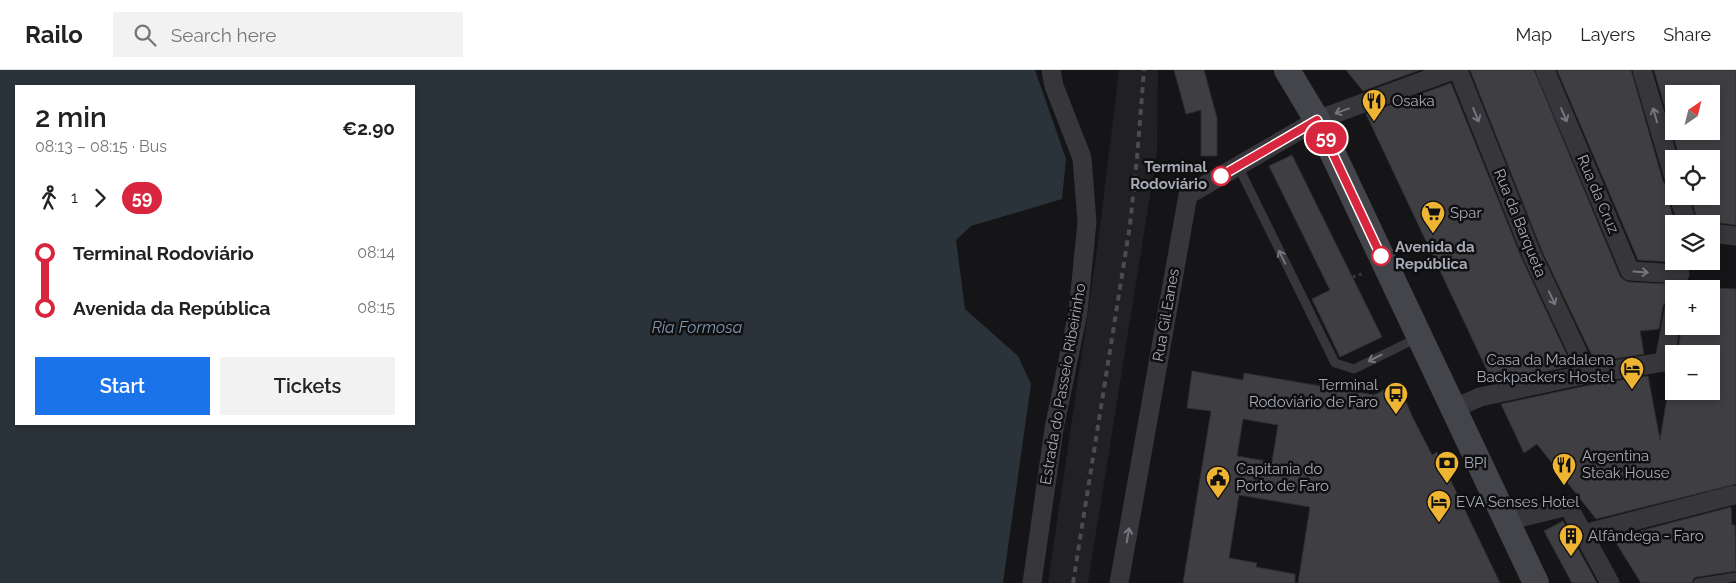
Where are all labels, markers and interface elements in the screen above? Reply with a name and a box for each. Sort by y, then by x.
search box [113,12,463,57]
text: Railo [25,20,83,49]
icon: search [131,21,159,49]
text: Search here [171,24,276,46]
text: Map [1516,24,1552,45]
text: Layers [1580,24,1635,45]
text: Share [1663,24,1711,45]
north arrow [1665,85,1720,140]
map controls [1665,85,1720,400]
restaurant icon: Osaka [1361,88,1387,122]
place label: Osaka [1392,92,1435,110]
text: 2 min [35,101,107,134]
one-way arrow [1334,107,1350,116]
one-way arrow [1472,107,1481,122]
one-way arrow [1560,107,1570,122]
one-way arrow [1650,107,1659,123]
text: €2.90 [342,117,395,139]
line badge: 59 [1304,122,1348,154]
text: 59 [1316,127,1336,148]
text: 08:13 – 08:15 · Bus [35,137,167,156]
button: locate [1665,150,1720,205]
street label: Rua da Cruz [1573,152,1623,236]
place label: Terminal Rodoviário [1130,158,1207,193]
marker: Terminal Rodoviário [1211,166,1231,186]
street label: Rua da Barqueta [1490,166,1550,280]
icon: walk [35,184,63,212]
icon: forward [86,184,114,212]
text: 59 [132,187,152,208]
text: 1 [71,188,78,207]
supermarket icon: Spar [1420,200,1446,234]
place label: Spar [1450,204,1483,222]
button: layers [1665,215,1720,270]
place label: Avenida da República [1395,238,1475,273]
text: Terminal Rodoviário [73,242,254,264]
text: 08:14 [357,243,395,262]
marker: Avenida da República [1371,246,1391,266]
one-way arrow [1277,250,1286,265]
street label: Rua Gil Eanes [1149,267,1183,363]
one-way arrow [1632,267,1648,276]
button: + [1665,280,1720,335]
street label: Estrada do Passeio Ribeirinho [1036,282,1090,486]
one-way arrow [1547,290,1557,305]
text: Avenida da República [73,297,270,319]
text: 08:15 [357,298,395,317]
water label: Ria Formosa [652,318,743,337]
button: − [1665,345,1720,400]
place label: Casa da Madalena Backpackers Hostel [1476,351,1615,386]
one-way arrow [1368,353,1383,363]
hotel icon: Casa da Madalena Backpackers Hostel [1619,356,1645,390]
button: Start [35,357,210,415]
button: Tickets [220,357,395,415]
place label: Terminal Rodoviário de Faro [1249,376,1379,411]
bus stop icon: Terminal Rodoviário de Faro [1383,381,1409,415]
place label: Argentina Steak House [1582,447,1670,482]
bank icon: BPI [1434,450,1460,484]
restaurant icon: Argentina Steak House [1551,452,1577,486]
place label: BPI [1464,454,1487,472]
place label: Capitania do Porto de Faro [1236,460,1329,495]
public building icon: Capitania do Porto de Faro [1205,465,1231,499]
hotel icon: EVA Senses Hotel [1426,489,1452,523]
place label: EVA Senses Hotel [1456,493,1580,511]
building icon: Alfândega - Faro [1558,523,1584,557]
one-way arrow [1123,527,1133,543]
place label: Alfândega - Faro [1588,527,1704,545]

